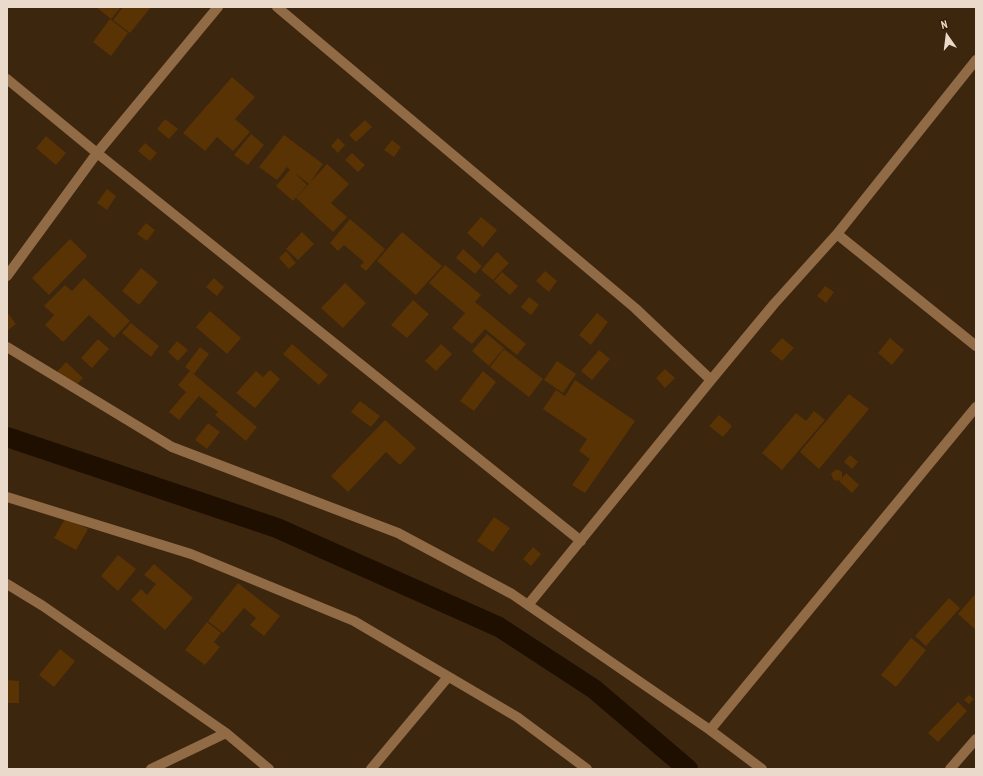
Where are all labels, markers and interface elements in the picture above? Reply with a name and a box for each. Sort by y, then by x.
north arrow [927,16,967,56]
text: N [940,17,949,32]

